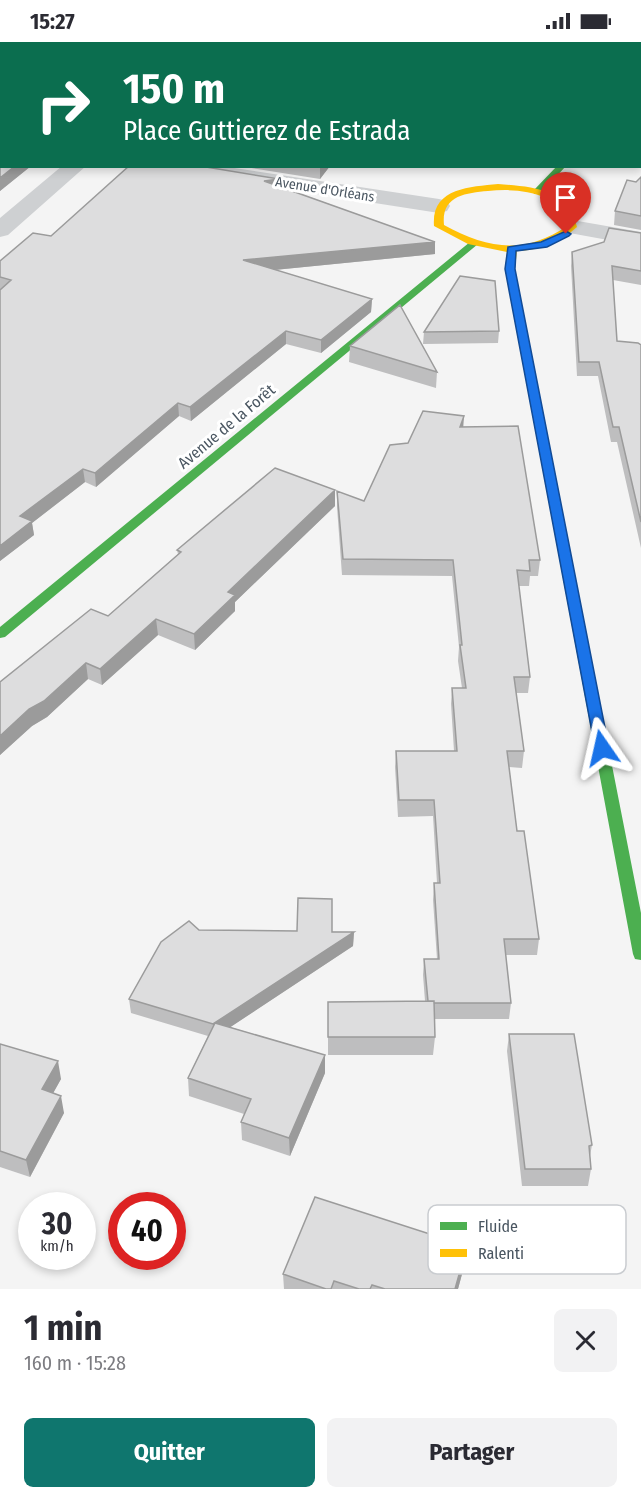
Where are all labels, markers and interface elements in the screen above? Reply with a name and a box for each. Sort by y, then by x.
text: 15:27 [30,8,75,35]
text: 150 m [123,64,225,114]
icon: right [24,66,102,144]
text: Place Guttierez de Estrada [123,115,411,147]
pin [540,172,591,234]
street label: Avenue d'Orléans [274,173,376,206]
icon: arrive [549,181,582,214]
street label: Avenue de la Forêt [174,380,279,473]
position arrow [570,716,634,780]
speed limit sign: 40 [108,1192,186,1270]
legend [428,1205,626,1274]
text: 30 [42,1206,72,1242]
text: Fluide [478,1217,518,1236]
text: km/h [40,1237,74,1255]
text: Ralenti [478,1244,524,1263]
text: 1 min [24,1306,102,1350]
button: close [554,1309,617,1372]
text: 160 m · 15:28 [24,1351,126,1375]
button: Quitter [24,1418,315,1487]
button: Partager [327,1418,617,1487]

